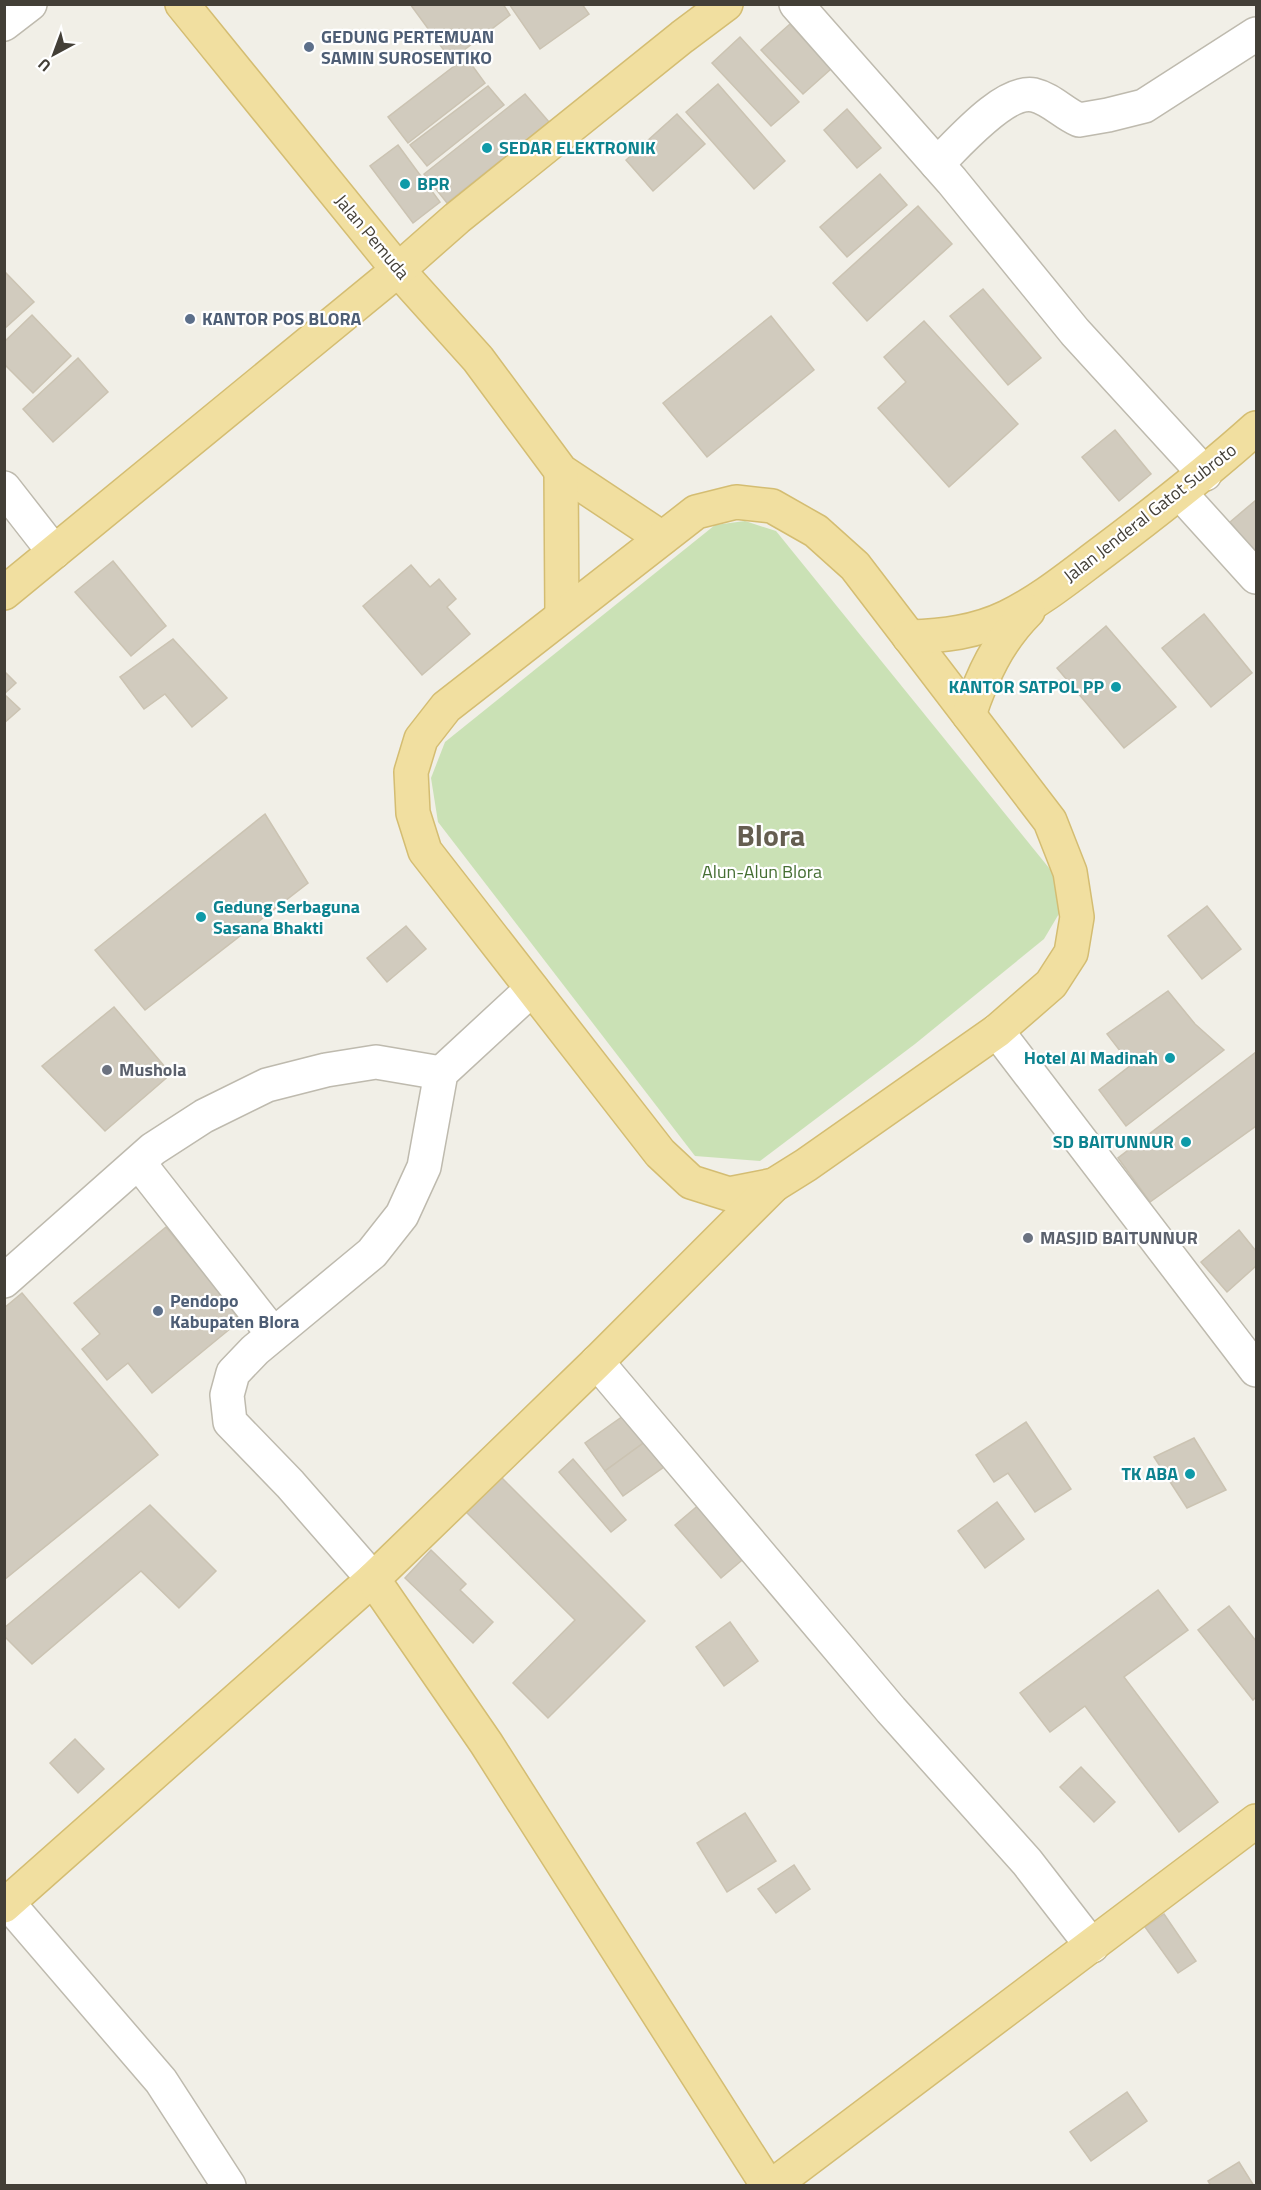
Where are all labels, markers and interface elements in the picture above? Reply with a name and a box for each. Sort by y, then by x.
place label: GEDUNG PERTEMUAN SAMIN SUROSENTIKO [321,23,494,71]
north arrow [24,24,84,84]
marker: GEDUNG PERTEMUAN SAMIN SUROSENTIKO [302,40,316,54]
text: U [32,53,56,78]
place label: SEDAR ELEKTRONIK [499,134,656,161]
marker: SEDAR ELEKTRONIK [480,141,494,155]
place label: BPR [417,170,450,197]
marker: BPR [398,177,412,191]
street label: Jalan Pemuda [329,188,416,285]
place label: KANTOR POS BLORA [202,305,361,332]
marker: KANTOR POS BLORA [183,312,197,326]
street label: Jalan Jenderal Gatot Subroto [1057,436,1242,589]
place label: KANTOR SATPOL PP [949,673,1104,700]
marker: KANTOR SATPOL PP [1109,680,1123,694]
district label: Blora [737,812,805,858]
park label: Alun-Alun Blora [702,858,822,885]
place label: Gedung Serbaguna Sasana Bhakti [213,893,360,941]
marker: Gedung Serbaguna Sasana Bhakti [194,910,208,924]
place label: Hotel Al Madinah [1024,1044,1158,1071]
marker: Hotel Al Madinah [1163,1051,1177,1065]
place label: Mushola [119,1056,186,1083]
marker: Mushola [100,1063,114,1077]
place label: SD BAITUNNUR [1053,1128,1174,1155]
marker: SD BAITUNNUR [1179,1135,1193,1149]
place label: MASJID BAITUNNUR [1040,1224,1198,1251]
marker: MASJID BAITUNNUR [1021,1231,1035,1245]
place label: Pendopo Kabupaten Blora [170,1287,299,1335]
marker: Pendopo Kabupaten Blora [151,1304,165,1318]
place label: TK ABA [1121,1460,1178,1487]
marker: TK ABA [1183,1467,1197,1481]

